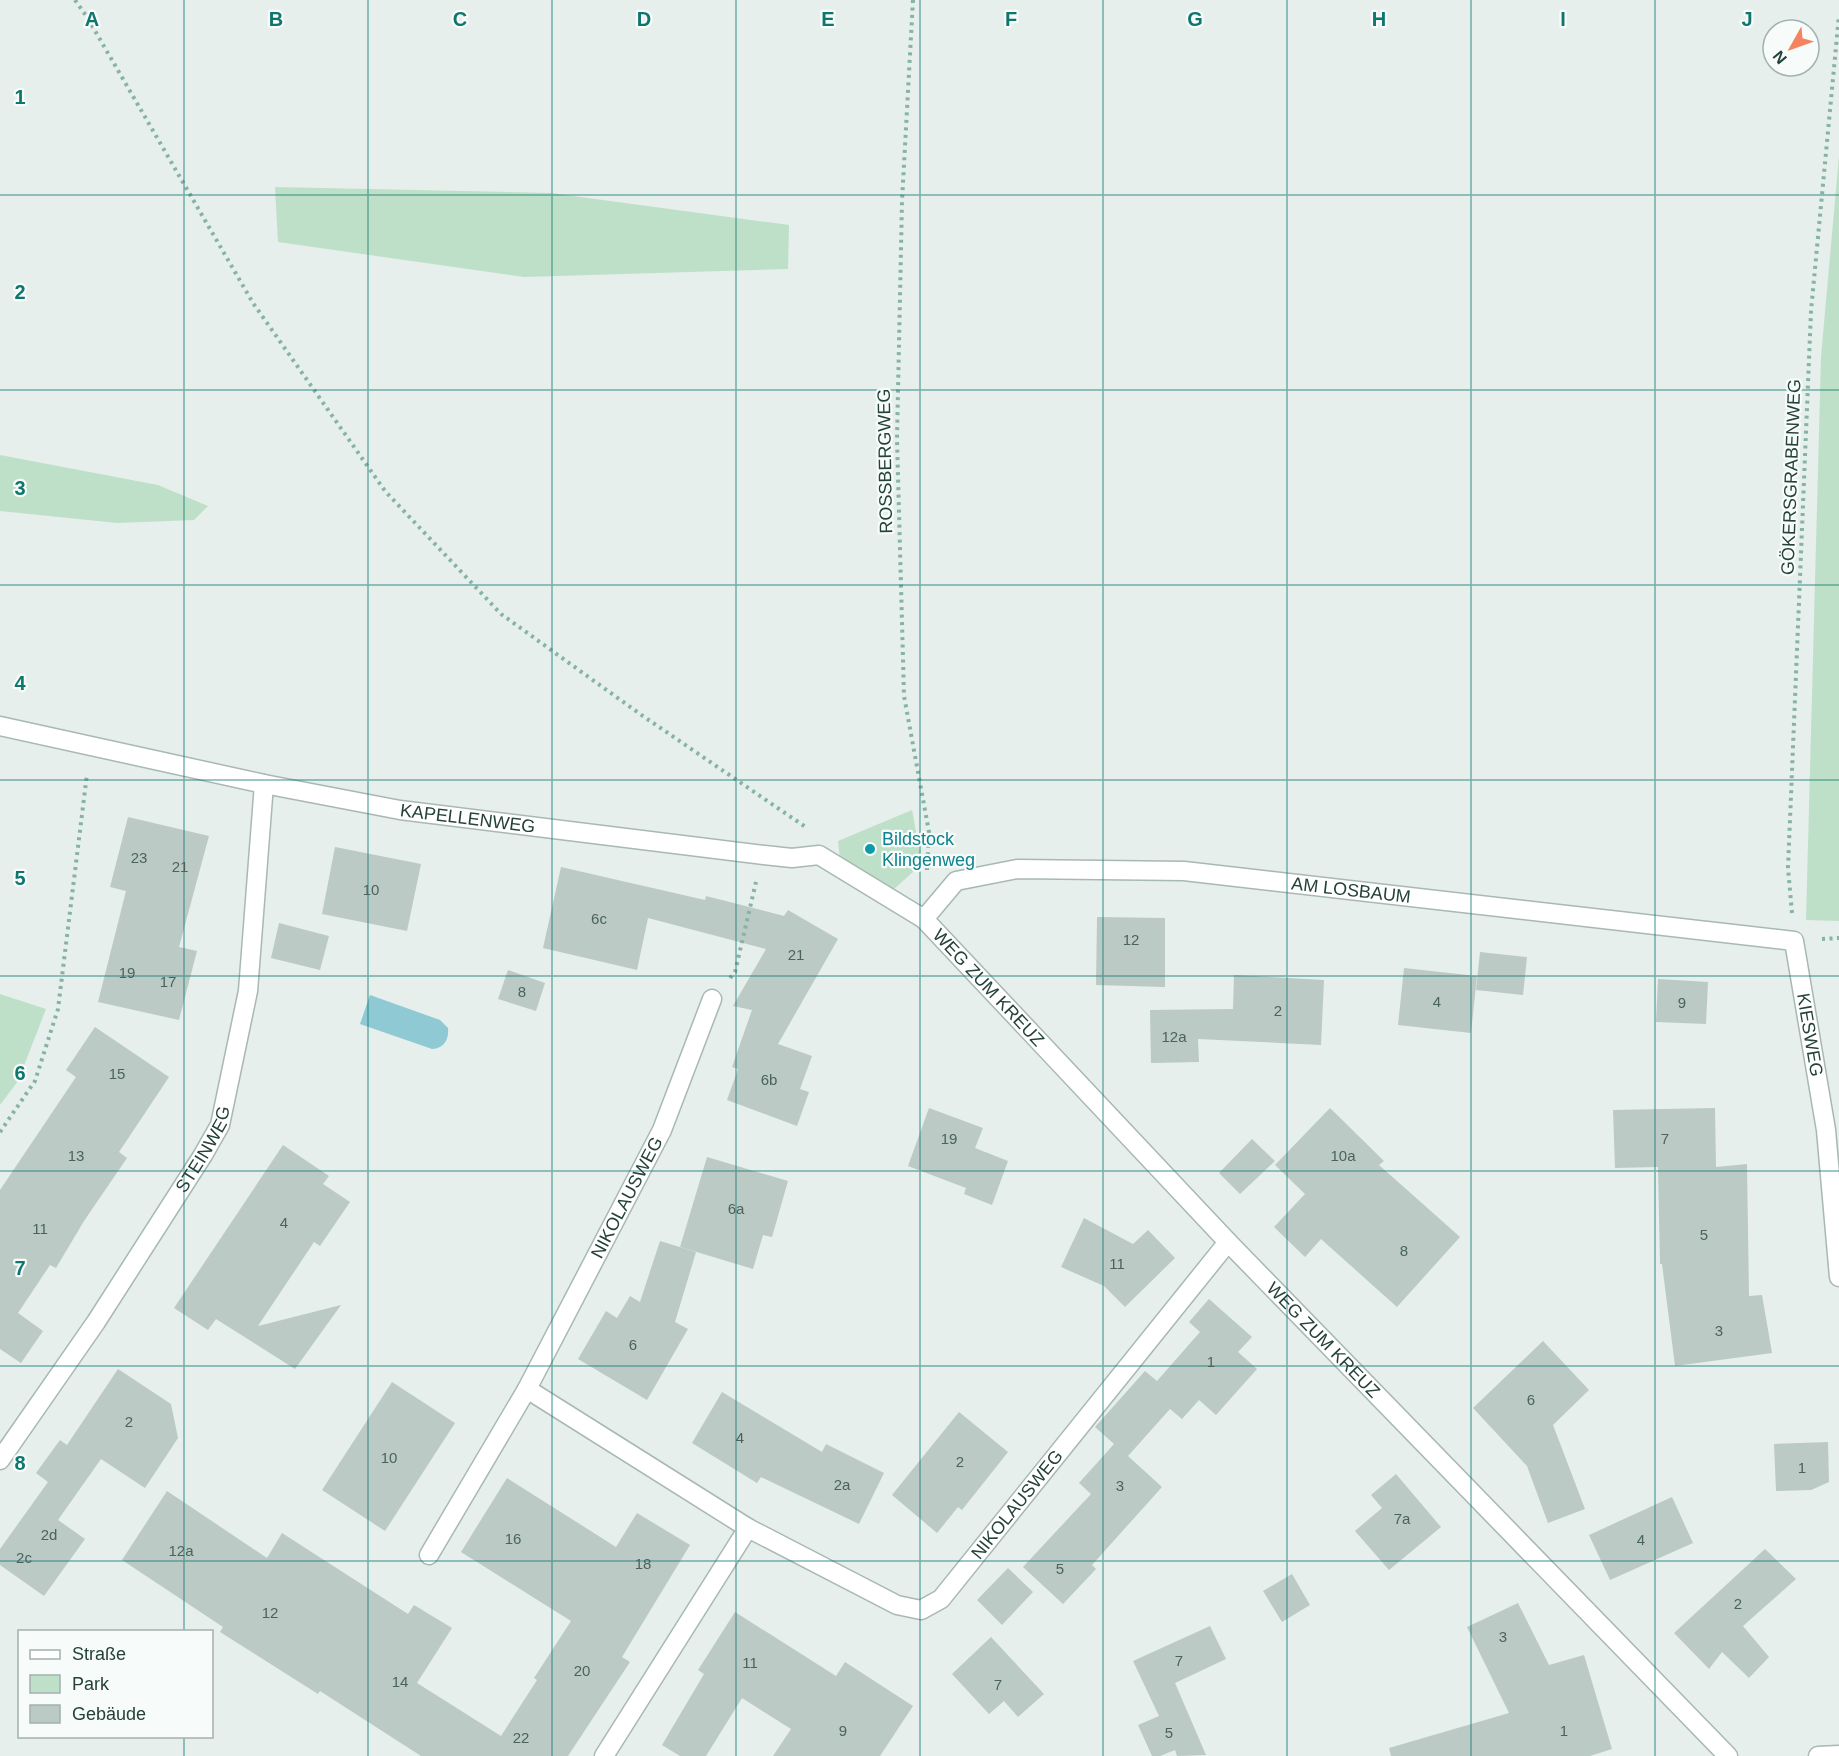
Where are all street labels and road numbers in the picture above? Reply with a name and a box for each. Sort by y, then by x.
street label: GÖKERSGRABENWEG [1778,379,1804,575]
street label: ROSSBERGWEG [874,388,896,534]
street label: KAPELLENWEG [399,800,537,837]
street label: AM LOSBAUM [1290,873,1412,907]
street label: WEG ZUM KREUZ [929,925,1048,1050]
street label: KIESWEG [1793,992,1827,1078]
street label: STEINWEG [172,1104,234,1196]
street label: NIKOLAUSWEG [587,1133,667,1262]
street label: WEG ZUM KREUZ [1263,1278,1384,1402]
street label: NIKOLAUSWEG [967,1446,1067,1563]

